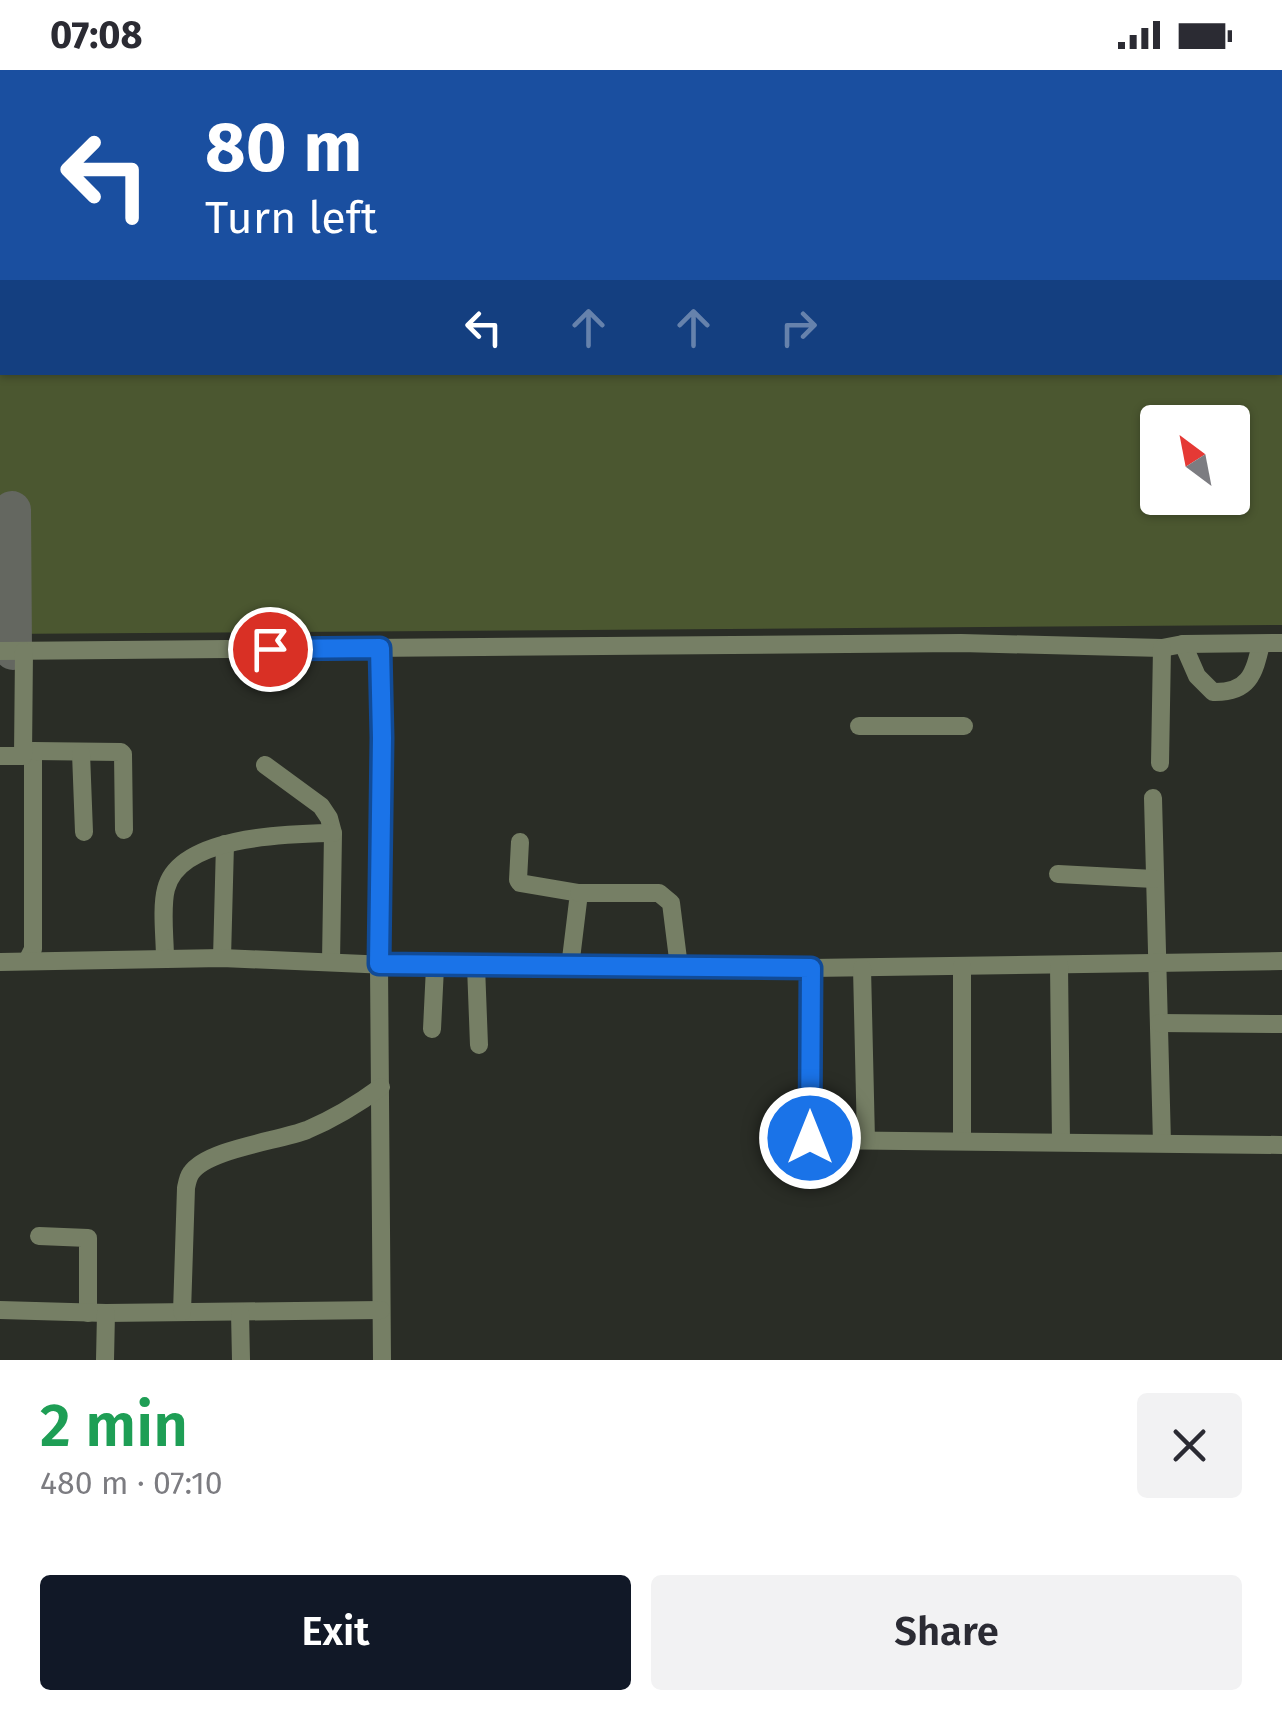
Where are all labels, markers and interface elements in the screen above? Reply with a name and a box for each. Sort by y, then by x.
text: 07:08 [50,12,143,58]
text: 80 m [205,106,362,190]
icon: left [40,110,170,240]
text: Turn left [205,191,377,245]
icon: left [456,300,511,355]
icon: ahead [561,300,616,355]
icon: ahead [666,300,721,355]
icon: right [771,300,826,355]
north arrow [1140,405,1250,515]
map controls [1140,405,1250,515]
pin [228,607,313,692]
icon: arrive [243,622,298,677]
position arrow [758,1086,862,1190]
text: 2 min [40,1390,188,1462]
button: close [1137,1393,1242,1498]
text: 480 m · 07:10 [40,1464,223,1502]
button: Exit [40,1575,631,1690]
button: Share [651,1575,1242,1690]

